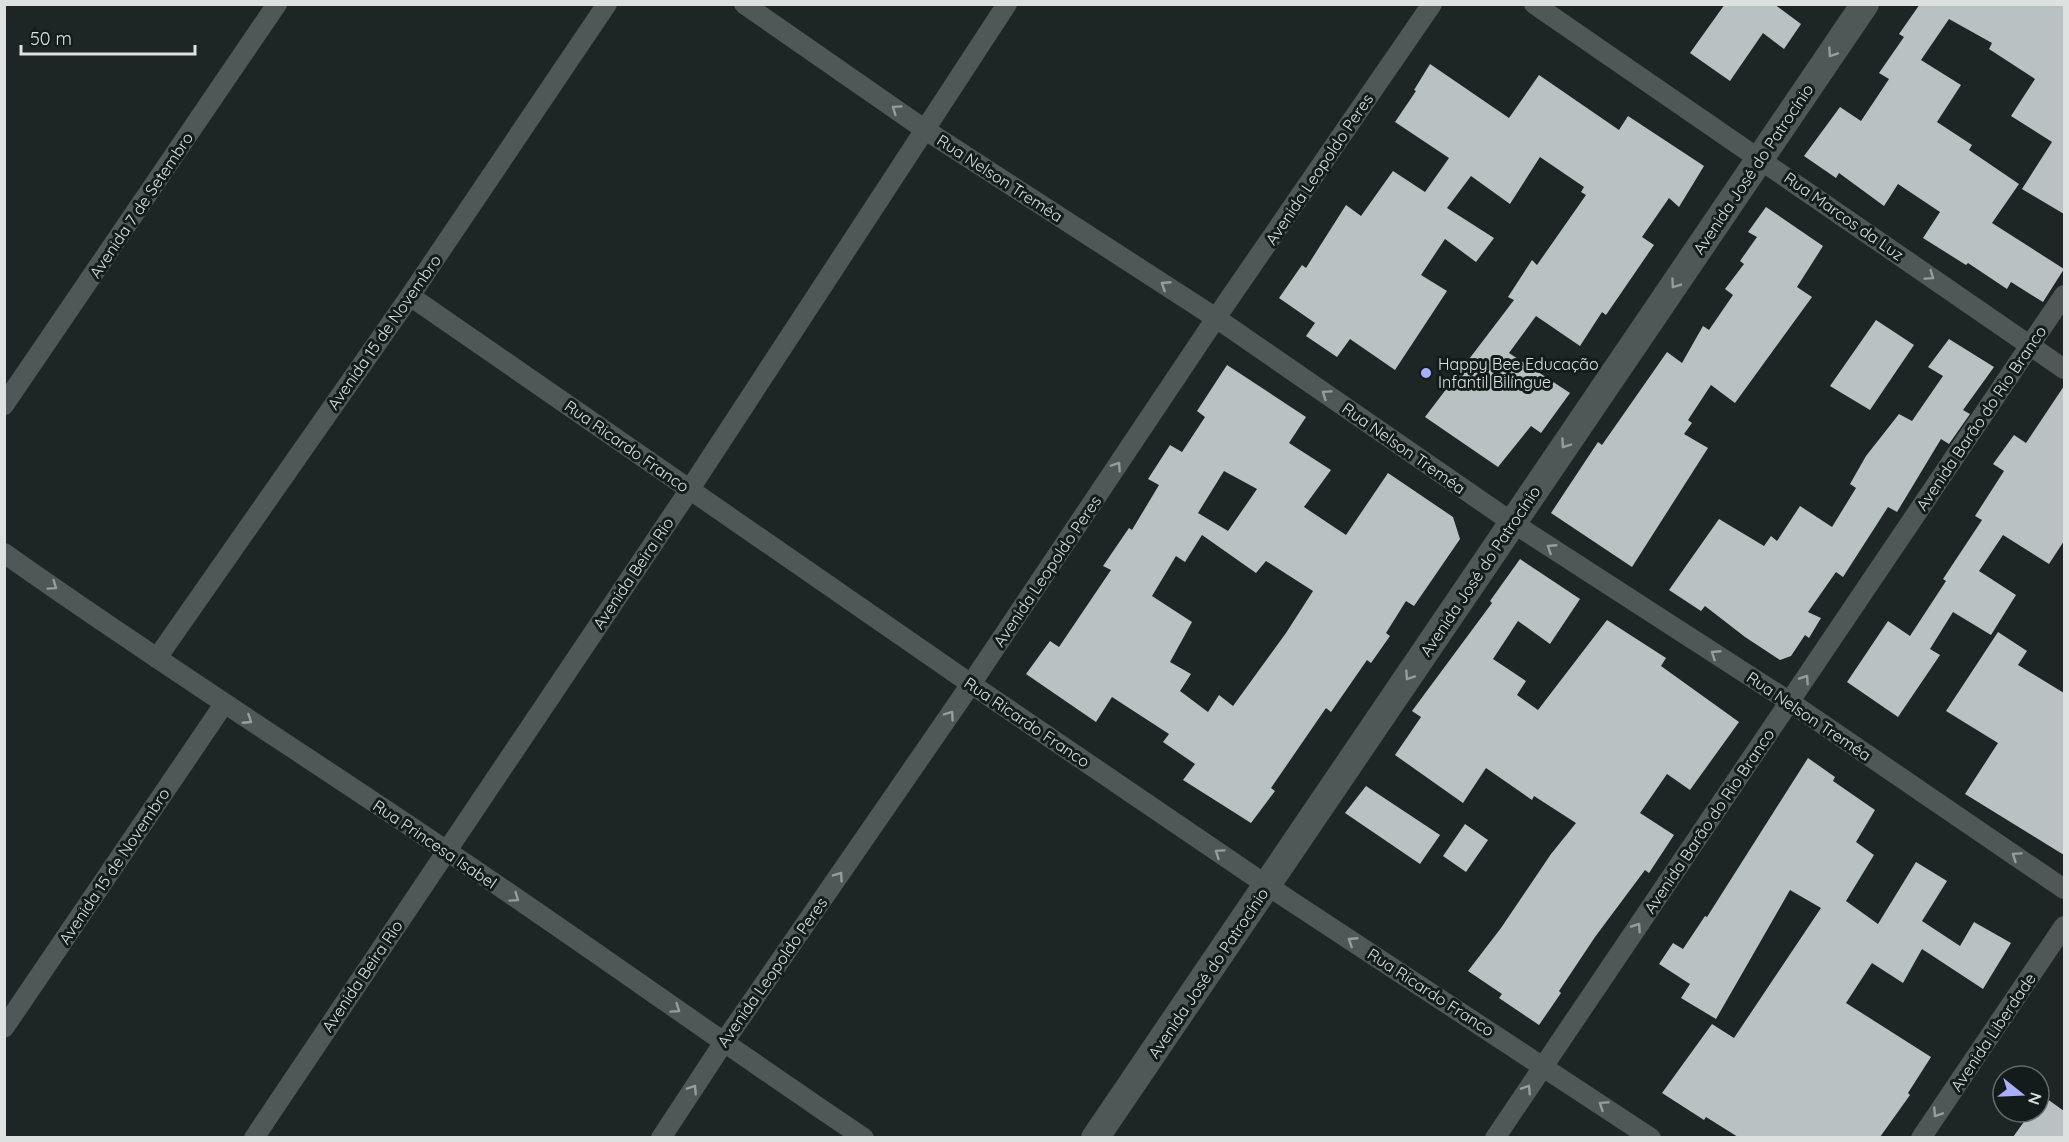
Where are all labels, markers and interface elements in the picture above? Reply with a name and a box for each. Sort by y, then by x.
scale bar [21,18,195,56]
text: 50 m [30,27,72,50]
one-way arrow [1828,46,1839,57]
street label: Avenida José do Patrocínio [1688,80,1818,258]
street label: Avenida Leopoldo Peres [1261,89,1377,249]
one-way arrow [892,105,903,116]
street label: Avenida 7 de Setembro [85,128,197,282]
street label: Rua Nelson Treméa [933,130,1067,226]
street label: Rua Marcos da Luz [1780,167,1908,265]
street label: Avenida 15 de Novembro [323,251,445,413]
one-way arrow [1924,269,1935,280]
one-way arrow [1671,277,1682,288]
one-way arrow [1161,280,1171,292]
street label: Avenida Barão do Rio Branco [1912,322,2050,514]
place label: Happy Bee Educação Infantil Bilíngue [1438,354,1599,392]
marker: Happy Bee Educação Infantil Bilíngue [1419,366,1433,380]
one-way arrow [1322,390,1333,401]
street label: Rua Ricardo Franco [561,396,693,496]
street label: Rua Nelson Treméa [1339,398,1469,498]
one-way arrow [1561,438,1572,449]
one-way arrow [1110,462,1121,473]
street label: Avenida José do Patrocínio [1415,482,1545,660]
street label: Avenida Leopoldo Peres [989,491,1105,651]
street label: Avenida Beira Rio [588,513,678,633]
one-way arrow [1547,544,1558,555]
one-way arrow [46,579,57,590]
one-way arrow [1711,650,1722,661]
street label: Rua Nelson Treméa [1743,667,1875,765]
one-way arrow [1405,669,1416,680]
street label: Rua Ricardo Franco [960,673,1094,771]
one-way arrow [1798,675,1810,685]
one-way arrow [943,711,954,722]
one-way arrow [241,713,252,724]
street label: Avenida Barão do Rio Branco [1640,725,1778,917]
street label: Avenida 15 de Novembro [54,784,174,948]
street label: Rua Princesa Isabel [369,795,501,893]
one-way arrow [1215,849,1226,860]
one-way arrow [2012,852,2023,863]
one-way arrow [832,871,843,882]
street label: Avenida José do Patrocínio [1143,884,1273,1062]
one-way arrow [509,891,520,902]
street label: Avenida Leopoldo Peres [713,893,831,1051]
street label: Avenida Beira Rio [317,916,407,1036]
one-way arrow [1629,923,1641,933]
one-way arrow [1348,936,1358,948]
street label: Rua Ricardo Franco [1364,944,1498,1040]
street label: Avenida Liberdade [1946,969,2040,1095]
one-way arrow [669,1002,680,1013]
north arrow [1991,1064,2051,1124]
one-way arrow [686,1084,697,1095]
one-way arrow [1520,1084,1531,1095]
text: N [2024,1090,2047,1107]
one-way arrow [1599,1101,1610,1112]
one-way arrow [1934,1107,1945,1118]

